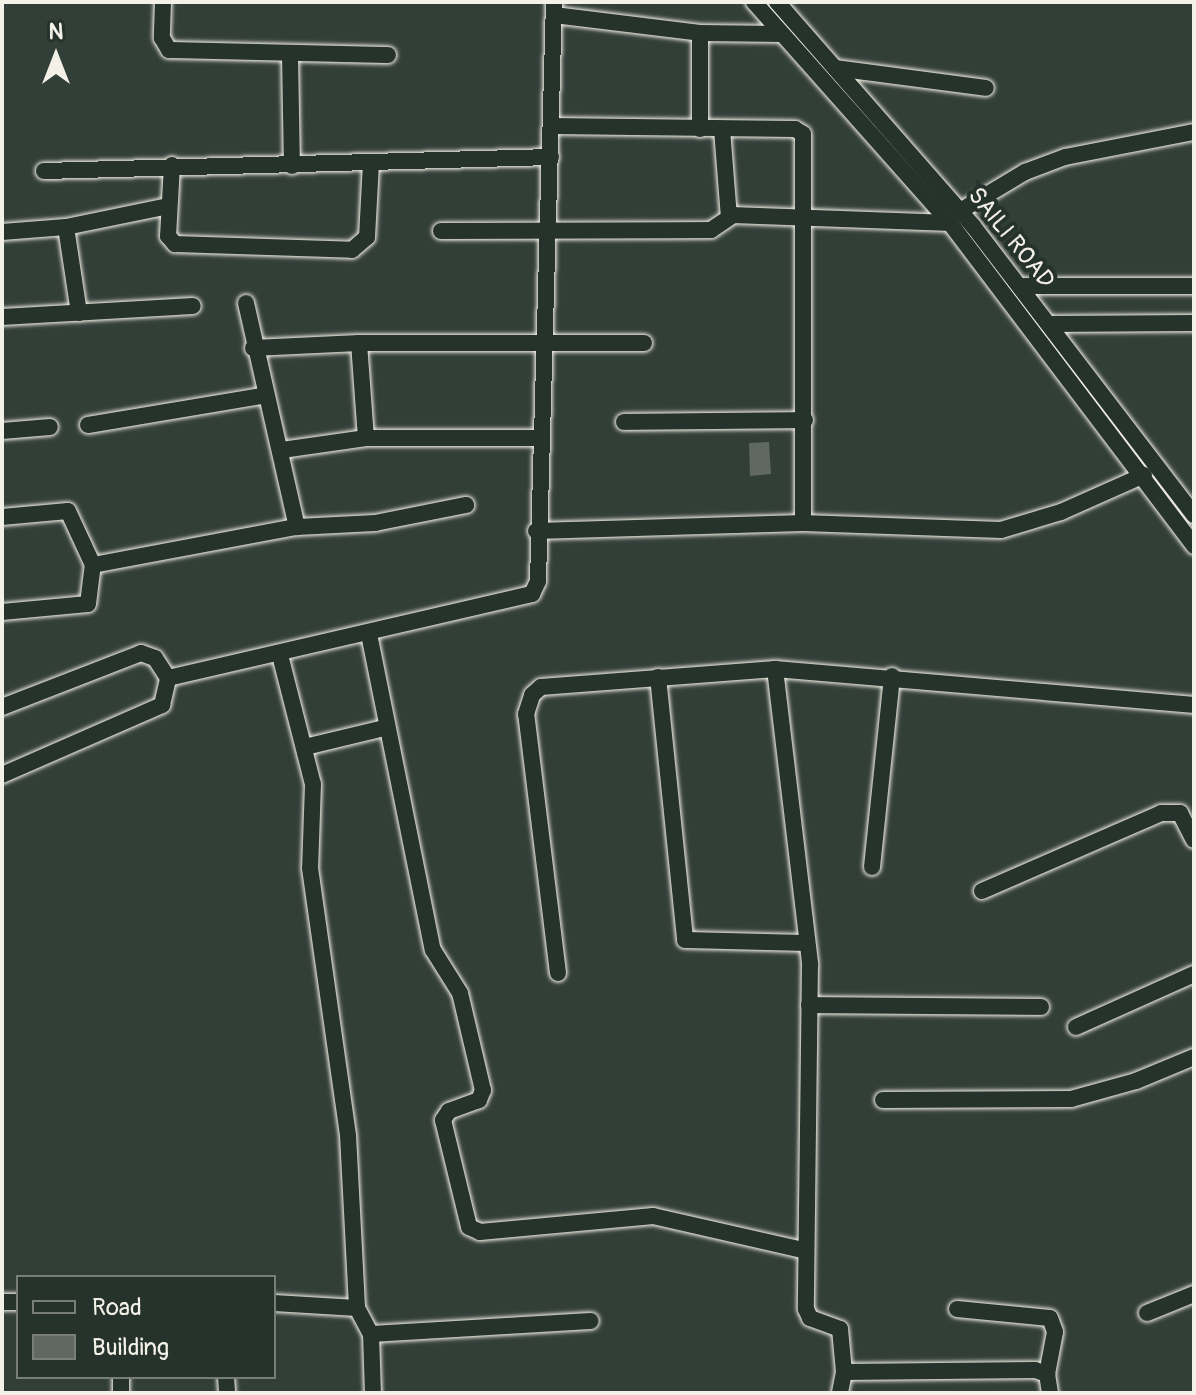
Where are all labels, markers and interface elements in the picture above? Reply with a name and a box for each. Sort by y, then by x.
north arrow [16,16,96,96]
text: N [49,18,63,46]
street label: SAILI ROAD [962,182,1060,294]
legend [16,1275,276,1379]
text: Road [92,1293,142,1322]
text: Building [92,1333,169,1362]

